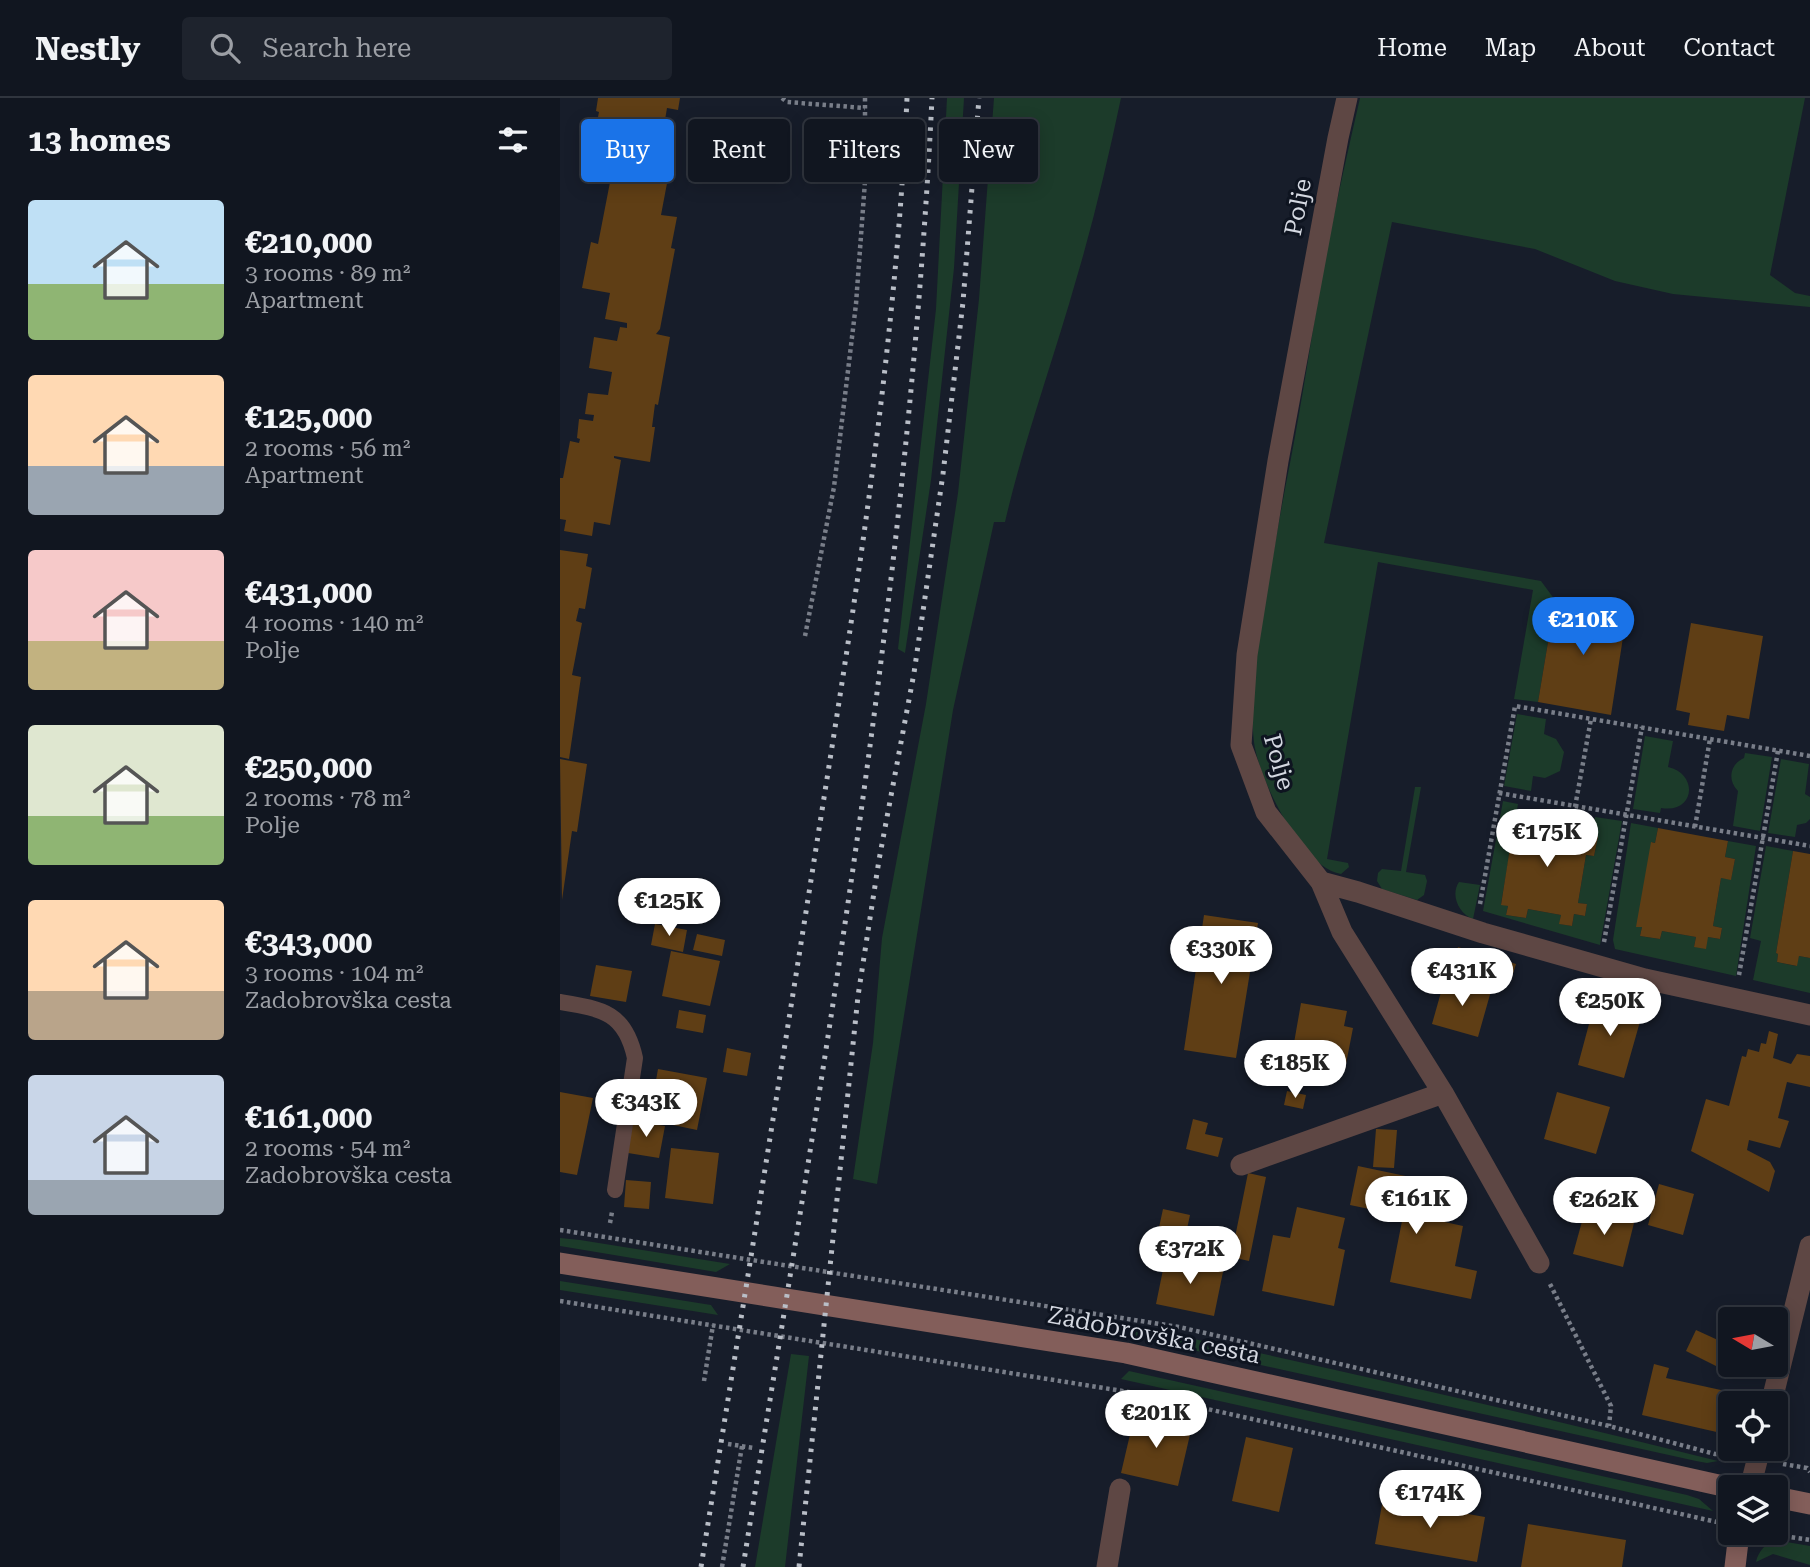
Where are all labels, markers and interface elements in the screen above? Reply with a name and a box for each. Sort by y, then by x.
search box [182,17,672,80]
text: Nestly [35,29,140,68]
icon: search [206,29,244,67]
text: Search here [262,33,411,63]
text: Home [1377,34,1447,62]
text: Map [1485,34,1536,62]
text: About [1574,34,1645,62]
text: Contact [1683,34,1775,62]
chip: Buy [581,119,674,182]
chip: Rent [688,119,790,182]
chip: Filters [804,119,925,182]
chip: New [939,119,1038,182]
icon: filters [494,121,532,159]
text: 13 homes [28,123,171,158]
street label: Polje [1279,176,1317,238]
text: €210,000 [245,225,372,260]
icon: home [84,228,168,312]
text: 3 rooms · 89 m² [245,260,411,287]
text: Apartment [245,287,364,314]
text: €125,000 [245,400,372,435]
icon: home [84,403,168,487]
text: 2 rooms · 56 m² [245,435,411,462]
text: Apartment [245,462,364,489]
text: €431,000 [245,575,372,610]
icon: home [84,578,168,662]
pin: €210K [1534,598,1632,657]
text: €210K [1548,606,1618,633]
text: 4 rooms · 140 m² [245,610,423,637]
text: Polje [245,637,300,664]
street label: Polje [1258,731,1300,793]
text: €250,000 [245,750,372,785]
icon: home [84,753,168,837]
text: 2 rooms · 78 m² [245,785,411,812]
pin: €175K [1498,810,1596,869]
text: Polje [245,812,300,839]
text: €175K [1512,818,1582,845]
pin: €125K [620,878,718,938]
text: €125K [634,887,704,914]
text: €343,000 [245,925,372,960]
pin: €330K [1172,926,1270,986]
icon: home [84,928,168,1012]
text: €330K [1186,935,1256,962]
pin: €431K [1413,948,1511,1008]
text: €431K [1427,957,1497,984]
text: 3 rooms · 104 m² [245,960,423,987]
pin: €250K [1561,978,1659,1038]
text: Zadobrovška cesta [245,987,452,1014]
text: €250K [1575,987,1645,1014]
pin: €185K [1246,1040,1344,1100]
text: €185K [1260,1049,1330,1076]
pin: €343K [597,1080,695,1139]
text: €343K [611,1088,681,1115]
text: €161,000 [245,1100,372,1135]
icon: home [84,1103,168,1187]
text: 2 rooms · 54 m² [245,1135,411,1162]
text: Zadobrovška cesta [245,1162,452,1189]
pin: €161K [1367,1176,1465,1236]
pin: €262K [1555,1178,1653,1237]
text: €161K [1381,1185,1451,1212]
text: €262K [1569,1186,1639,1213]
pin: €372K [1141,1226,1239,1286]
text: €372K [1155,1235,1225,1262]
street label: Zadobrovška cesta [1045,1301,1263,1369]
north arrow [1718,1307,1788,1377]
map controls [1718,1307,1788,1545]
pin: €201K [1107,1390,1205,1450]
button: locate [1718,1391,1788,1461]
text: €201K [1121,1399,1191,1426]
pin: €174K [1381,1470,1479,1530]
button: layers [1718,1475,1788,1545]
text: €174K [1395,1479,1465,1506]

